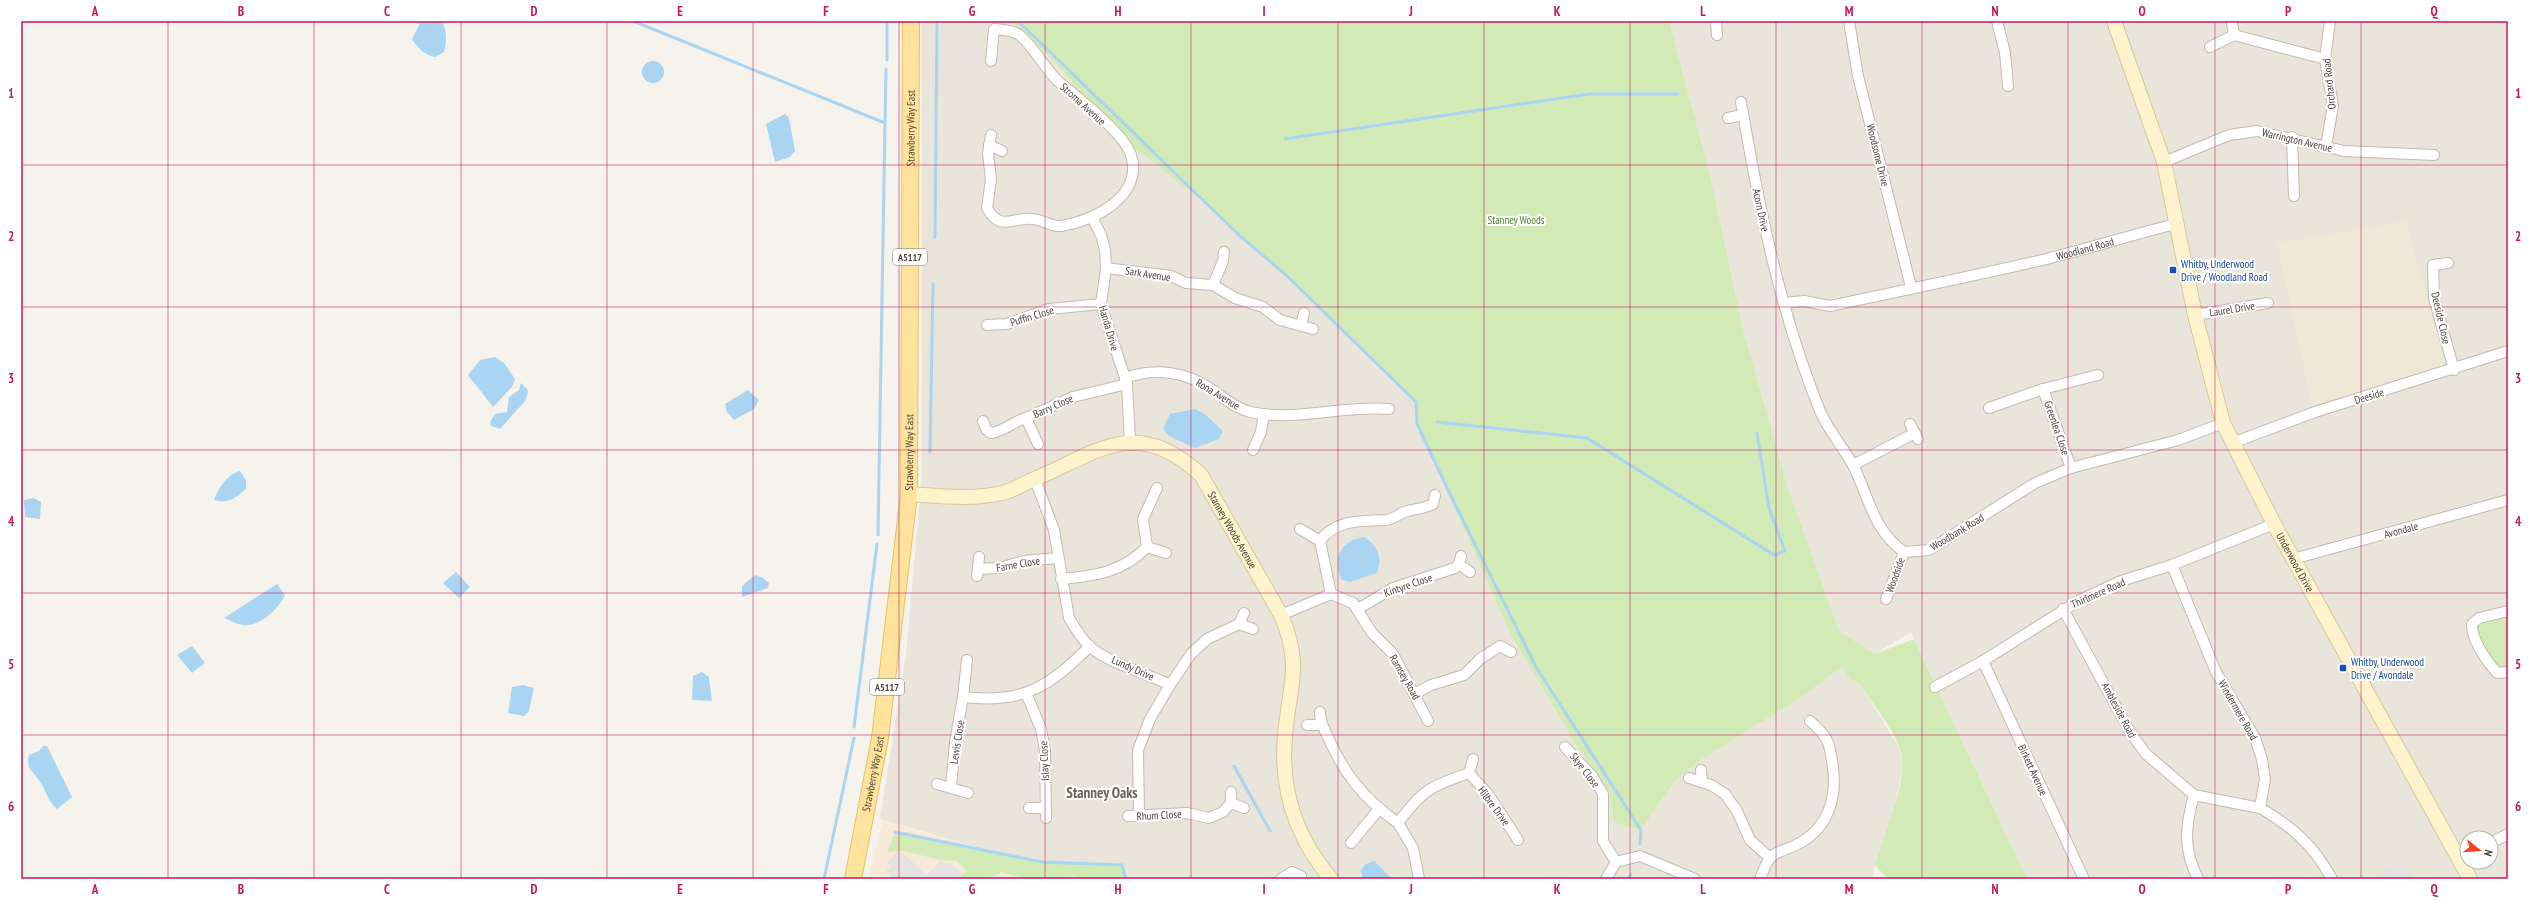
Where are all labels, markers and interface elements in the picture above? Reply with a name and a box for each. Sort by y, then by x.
text: A [91,3,99,20]
text: B [238,3,244,20]
text: C [384,3,390,20]
text: D [531,3,538,20]
text: E [677,3,683,20]
text: F [823,3,829,20]
text: G [969,3,976,20]
text: H [1115,3,1122,20]
text: I [1262,3,1266,20]
text: J [1408,3,1413,20]
text: K [1554,3,1561,20]
text: L [1700,3,1706,20]
text: M [1845,3,1854,20]
text: N [1991,3,1999,20]
text: O [2138,3,2146,20]
text: P [2285,3,2291,20]
text: Q [2430,3,2438,20]
street label: Orchard Road [2319,58,2339,110]
street label: Stroma Avenue [1057,80,1109,129]
text: 1 [8,85,14,102]
text: 1 [2515,85,2521,102]
street label: Strawberry Way East [903,90,918,167]
street label: Woodsome Drive [1863,122,1893,188]
street label: Warrington Avenue [2260,125,2334,155]
street label: Acorn Drive [1750,187,1772,233]
park label: Stanney Woods [1487,213,1545,227]
text: 2 [8,228,14,245]
text: 2 [2515,228,2521,245]
street label: Woodland Road [2055,234,2116,263]
road number: A5117 [893,249,927,265]
place label: Whitby, Underwood Drive / Woodland Road [2181,257,2268,284]
street label: Sark Avenue [1124,263,1172,285]
marker: Whitby, Underwood Drive / Woodland Road [2168,265,2178,275]
street label: Deeside Close [2428,291,2454,346]
street label: Laurel Drive [2208,298,2256,320]
street label: Puffin Close [1009,303,1056,329]
street label: Handa Drive [1096,304,1122,353]
text: 3 [8,370,14,387]
text: 3 [2515,370,2521,387]
street label: Rona Avenue [1194,375,1243,413]
street label: Deeside [2353,385,2386,407]
street label: Barry Close [1031,391,1076,421]
street label: Greenlea Close [2041,399,2073,458]
street label: Strawberry Way East [902,414,916,491]
street label: Stanney Woods Avenue [1205,489,1260,572]
street label: Woodbank Road [1928,510,1987,554]
text: 4 [8,513,15,530]
text: 4 [2515,513,2522,530]
street label: Avondale [2382,519,2420,541]
street label: Underwood Drive [2273,530,2317,595]
street label: Farne Close [995,553,1041,575]
street label: Woodside [1882,555,1908,595]
street label: Kintyre Close [1382,570,1434,600]
street label: Thirlmere Road [2069,575,2128,611]
street label: Lundy Drive [1110,652,1157,684]
street label: Ramsey Road [1386,652,1424,702]
place label: Whitby, Underwood Drive / Avondale [2351,655,2424,682]
text: 5 [8,656,14,673]
text: 5 [2515,656,2521,673]
marker: Whitby, Underwood Drive / Avondale [2338,663,2348,673]
street label: Windermere Road [2215,677,2261,743]
road number: A5117 [870,679,904,695]
street label: Ambleside Road [2099,680,2140,740]
street label: Lewis Close [947,719,967,765]
street label: Strawberry Way East [859,735,887,813]
street label: Islay Close [1036,740,1052,781]
street label: Birkett Avenue [2015,742,2051,798]
street label: Skye Close [1567,750,1603,791]
district label: Stanney Oaks [1066,783,1138,802]
street label: Hilbre Drive [1475,783,1513,829]
text: 6 [8,798,14,815]
text: 6 [2515,798,2521,815]
street label: Rhum Close [1136,807,1182,823]
north arrow [2459,830,2499,870]
text: N [2481,848,2496,858]
text: A [91,881,99,898]
text: B [238,881,244,898]
text: C [384,881,390,898]
text: D [531,881,538,898]
text: E [677,881,683,898]
text: F [823,881,829,898]
text: G [969,881,976,898]
text: H [1115,881,1122,898]
text: I [1262,881,1266,898]
text: J [1408,881,1413,898]
text: K [1554,881,1561,898]
text: L [1700,881,1706,898]
text: M [1845,881,1854,898]
text: N [1991,881,1999,898]
text: O [2138,881,2146,898]
text: P [2285,881,2291,898]
text: Q [2430,881,2438,898]

